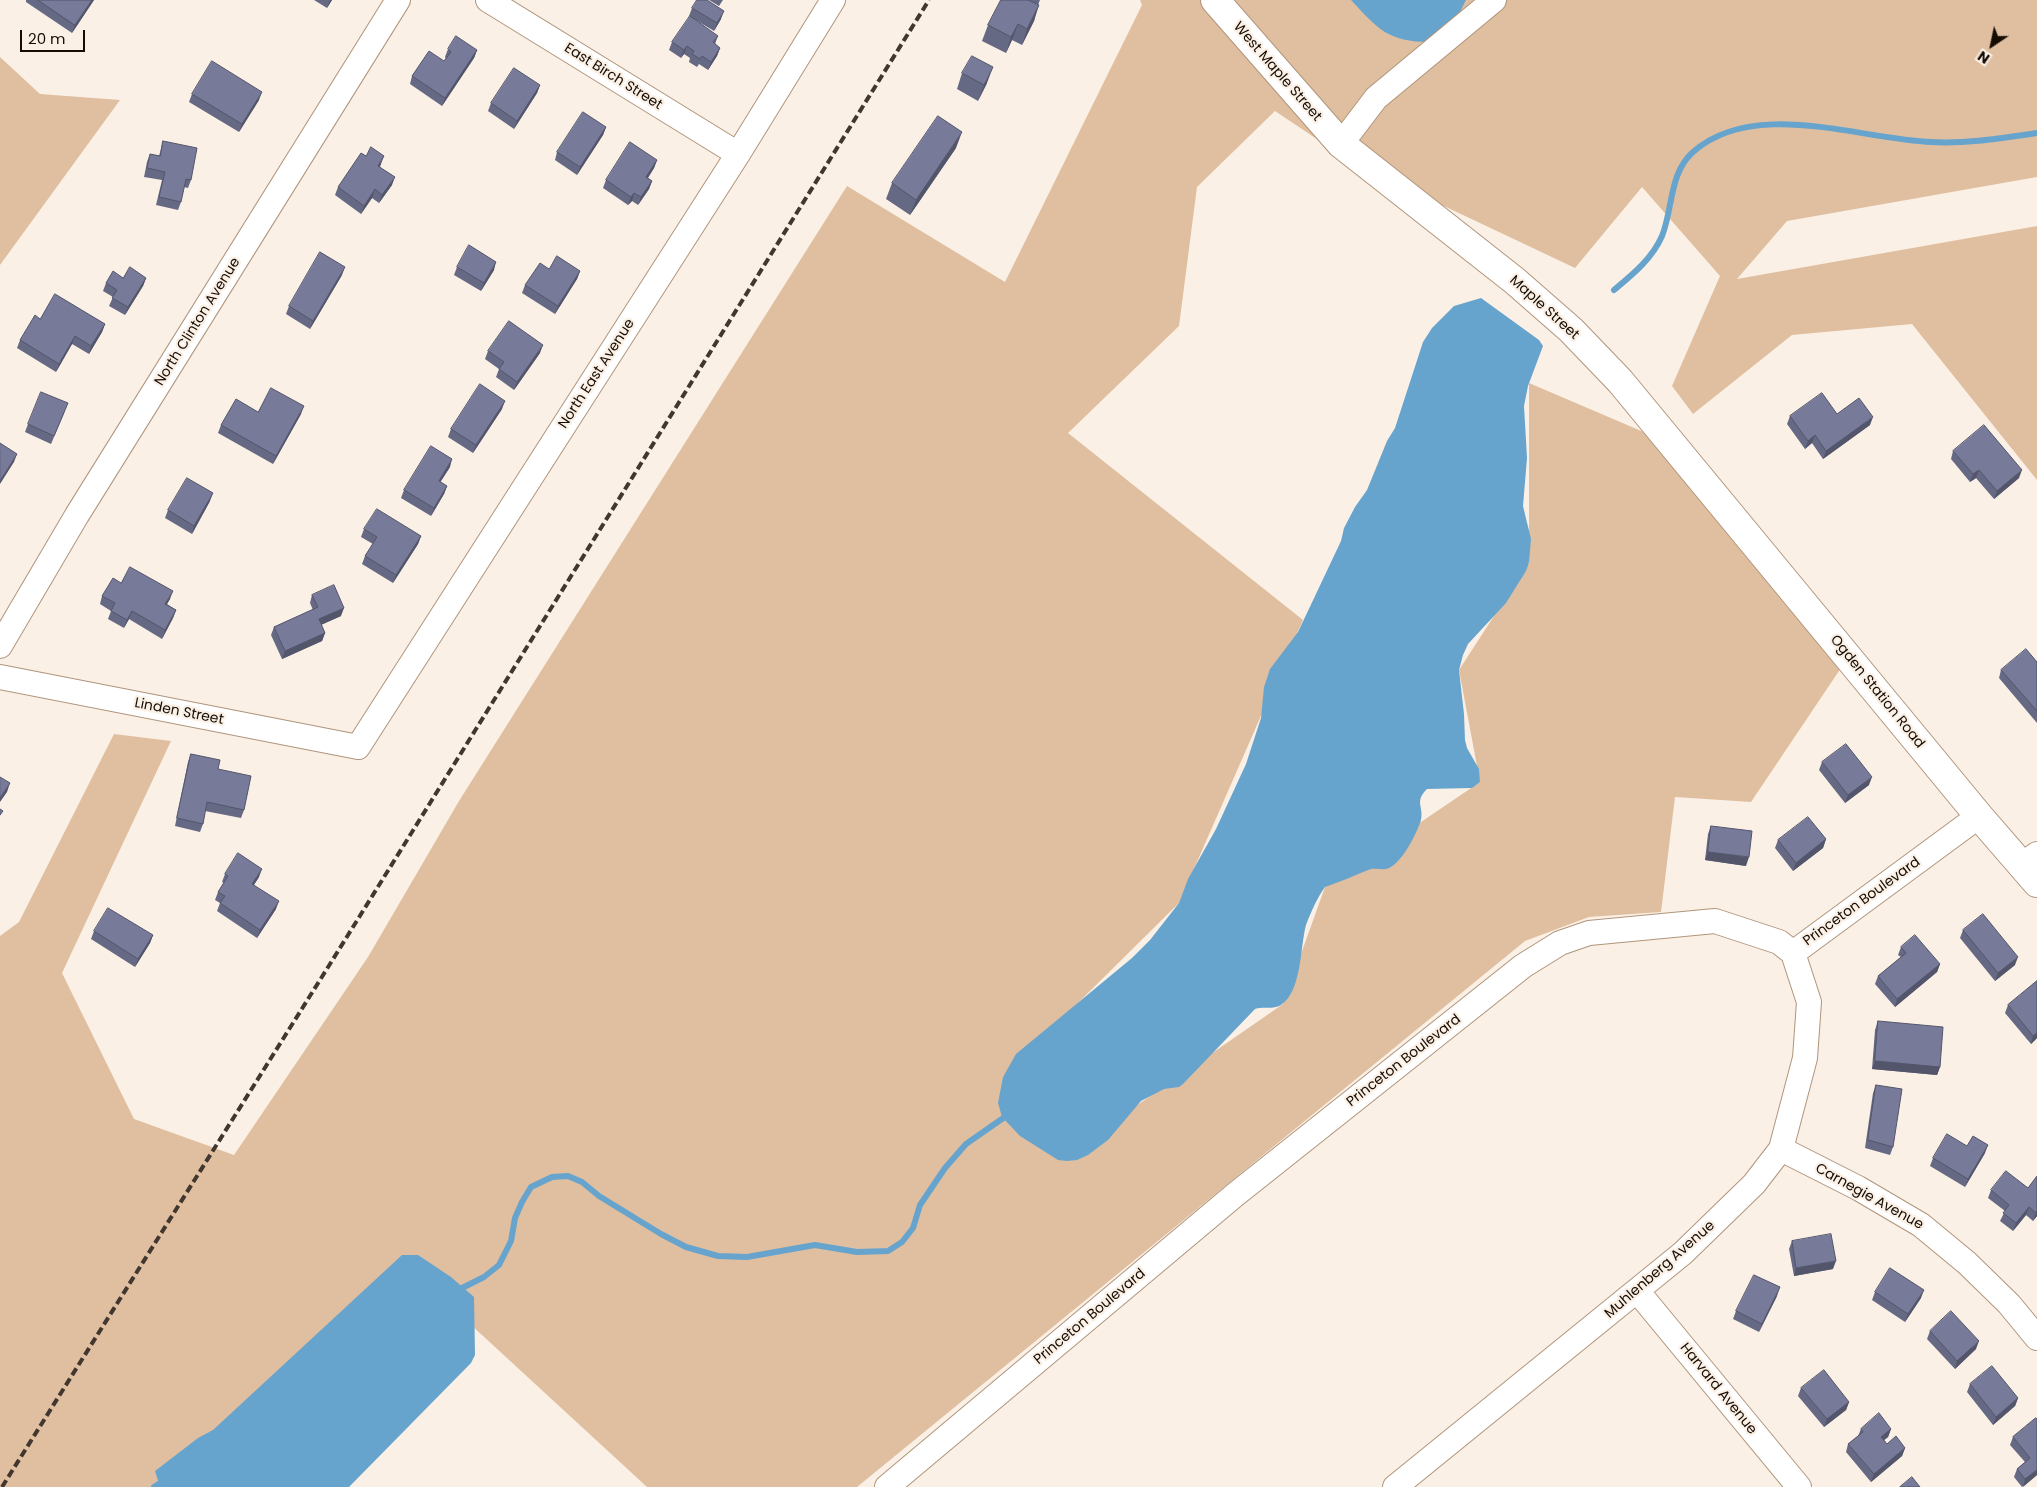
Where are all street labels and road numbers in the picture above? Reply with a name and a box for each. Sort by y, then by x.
street label: West Maple Street [1229,19,1325,125]
street label: East Birch Street [561,40,665,114]
street label: North Clinton Avenue [152,255,244,389]
street label: Maple Street [1506,272,1582,344]
street label: North East Avenue [555,316,639,432]
street label: Ogden Station Road [1826,632,1928,752]
street label: Linden Street [133,695,225,729]
street label: Princeton Boulevard [1800,854,1924,950]
street label: Princeton Boulevard [1344,1011,1464,1111]
street label: Carnegie Avenue [1812,1160,1926,1234]
street label: Muhlenberg Avenue [1602,1218,1718,1322]
street label: Princeton Boulevard [1031,1265,1149,1369]
street label: Harvard Avenue [1676,1340,1760,1438]

